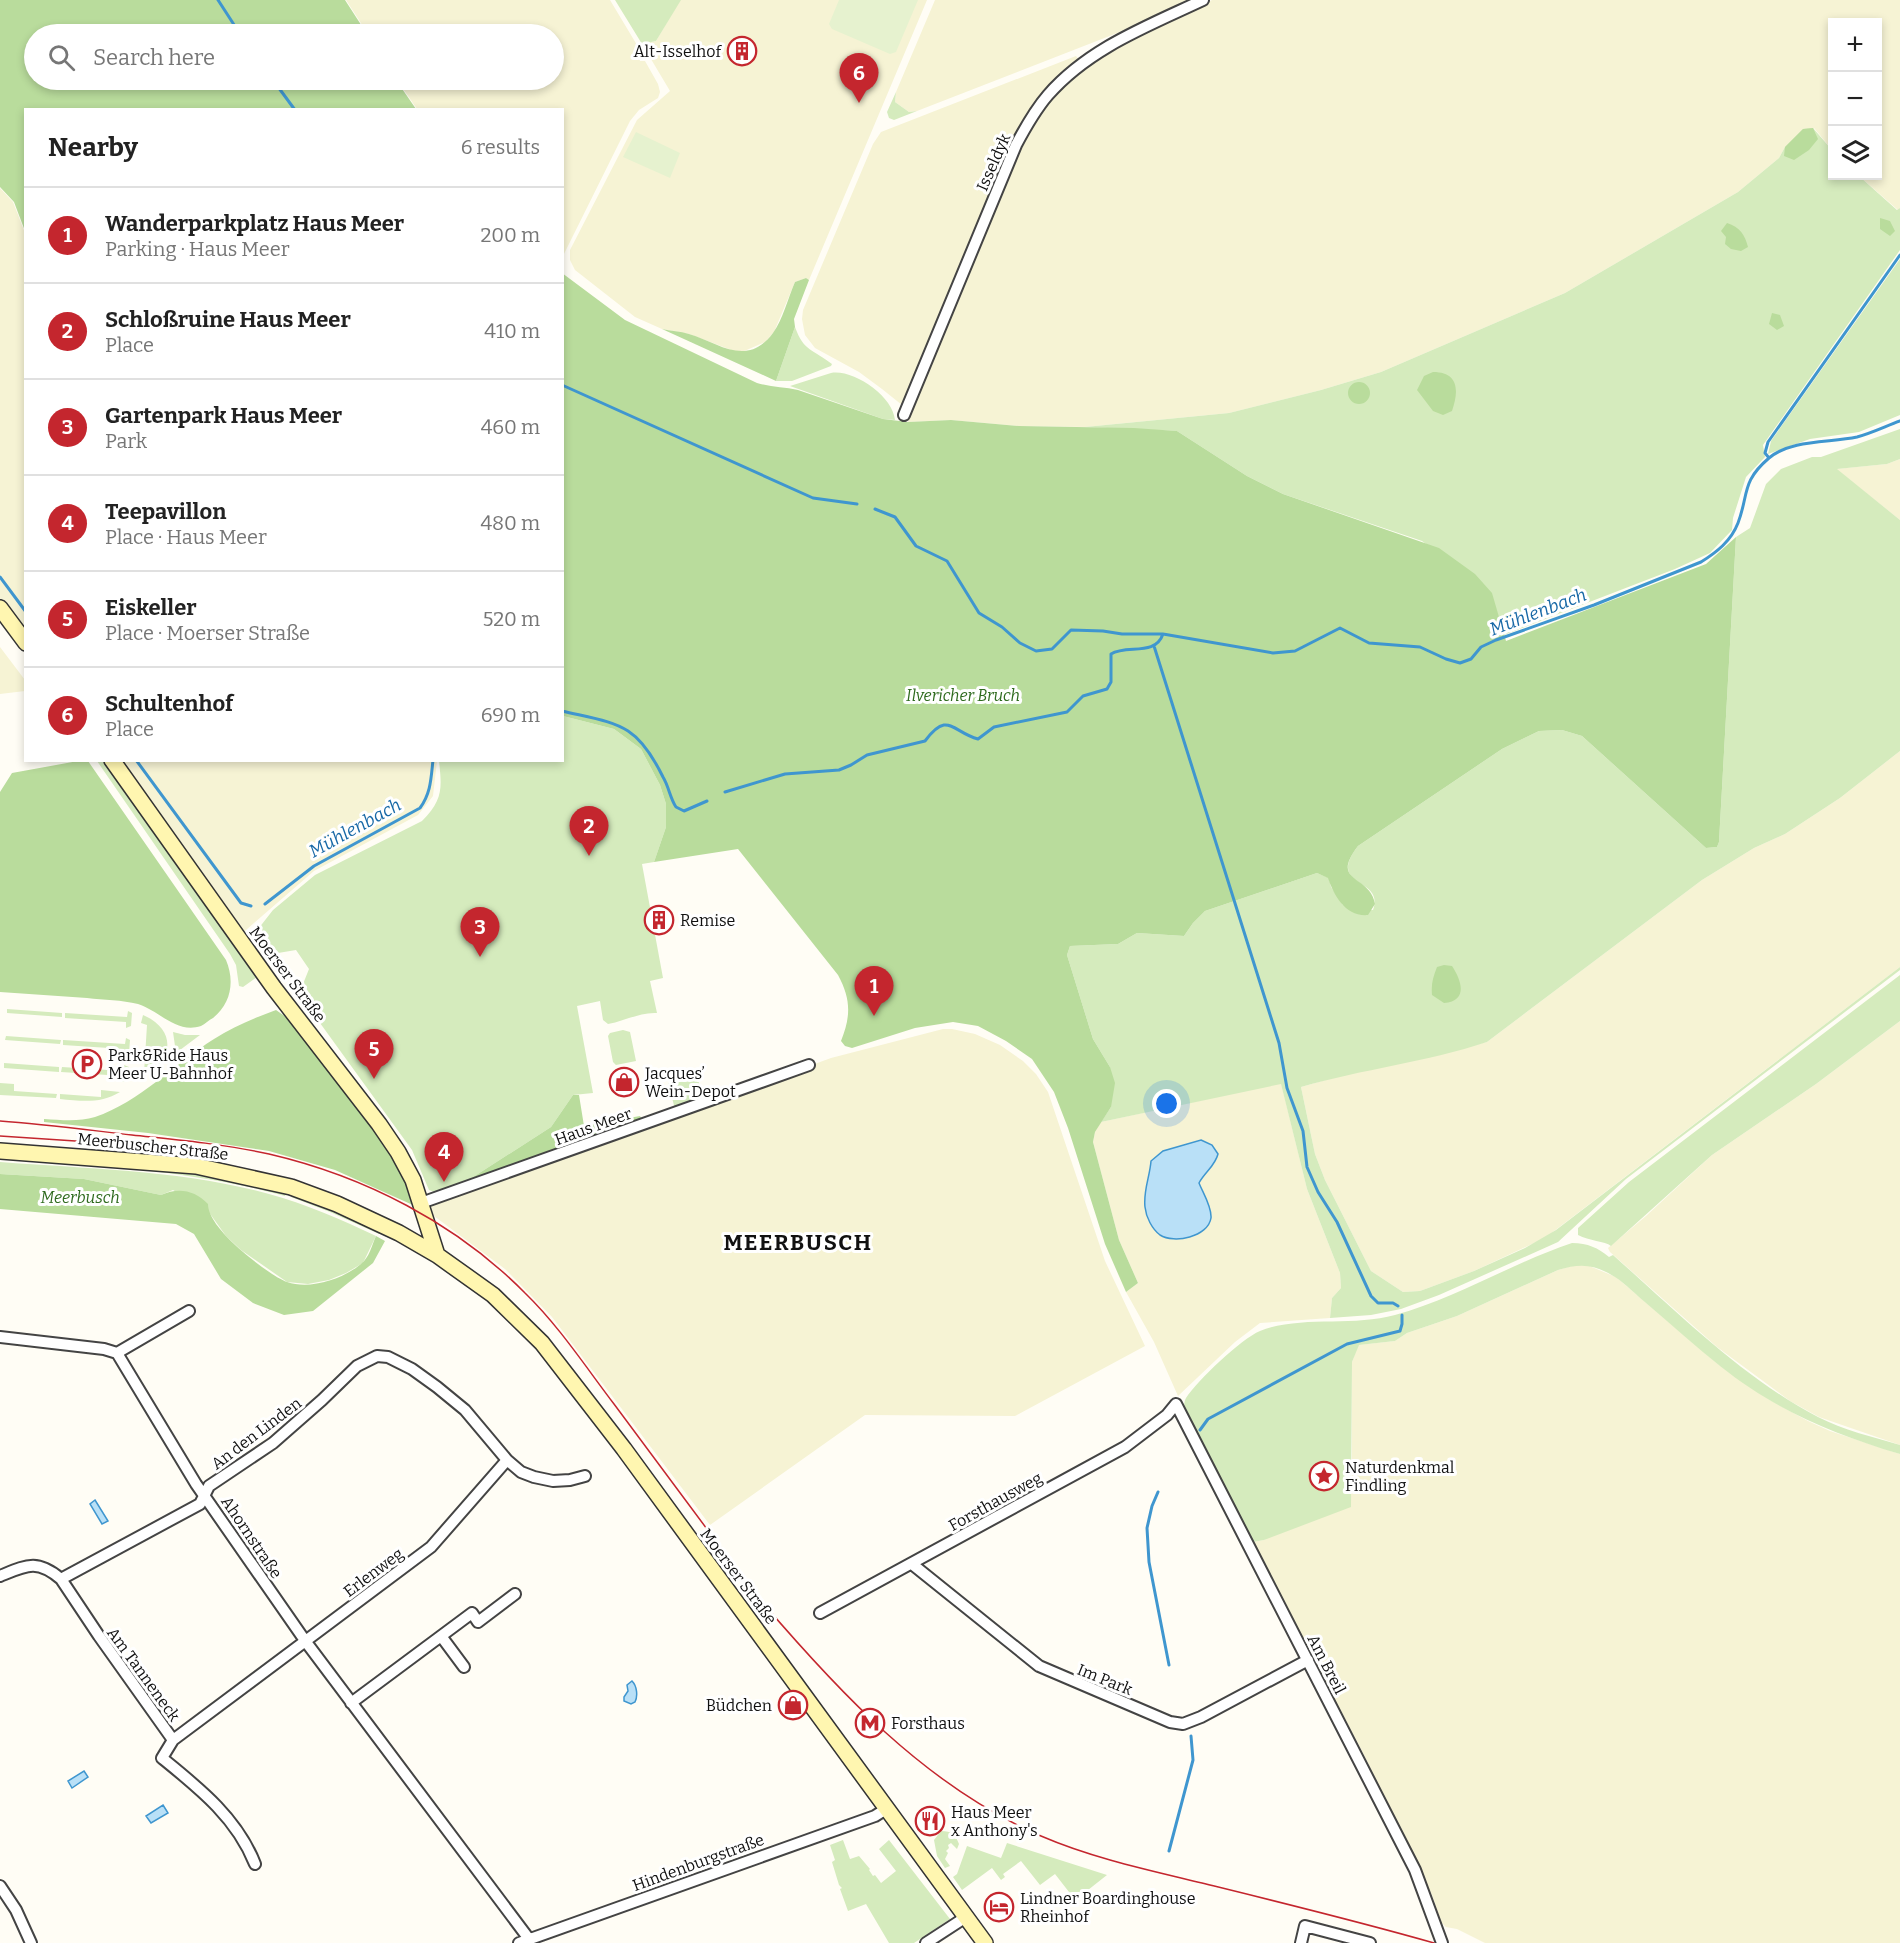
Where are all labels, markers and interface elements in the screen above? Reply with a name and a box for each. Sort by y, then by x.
map controls [1828,18,1882,180]
button: + [1828,18,1882,72]
search box [24,24,564,90]
building icon: Alt-Isselhof [726,35,758,67]
icon: search [45,41,78,74]
place label: Alt-Isselhof [633,42,722,61]
text: Search here [93,44,215,71]
pin: 6 [840,54,878,103]
button: − [1828,72,1882,126]
button: layers [1828,126,1882,180]
street label: Isseldyk [972,131,1014,194]
text: Nearby [48,132,138,163]
text: 6 results [461,135,540,159]
text: Wanderparkplatz Haus Meer [105,210,404,237]
text: 1 [63,223,72,247]
text: 200 m [480,223,540,247]
text: Parking · Haus Meer [105,237,290,261]
text: Schloßruine Haus Meer [105,306,351,333]
text: 2 [62,319,73,343]
text: 410 m [484,319,540,343]
text: Place [105,333,154,357]
text: Gartenpark Haus Meer [105,402,342,429]
text: 3 [62,415,73,439]
text: 460 m [481,415,540,439]
text: Park [105,429,147,453]
text: Teepavillon [105,498,226,525]
text: 4 [61,511,74,535]
text: 480 m [480,511,540,535]
text: Place · Haus Meer [105,525,267,549]
water label: Mühlenbach [1487,583,1589,641]
text: Eiskeller [105,594,197,621]
text: 5 [62,607,73,631]
text: 520 m [483,607,540,631]
text: Place · Moerser Straße [105,621,310,645]
park label: Ilvericher Bruch [906,686,1020,705]
text: Schultenhof [105,690,233,717]
text: 6 [62,703,73,727]
text: 690 m [481,703,540,727]
text: Place [105,717,154,741]
water label: Mühlenbach [305,794,405,862]
pin: 2 [570,806,608,856]
building icon: Remise [643,904,675,936]
pin: 3 [460,908,500,957]
place label: Remise [680,911,735,930]
street label: Moerser Straße [245,923,330,1026]
pin: 1 [854,966,894,1016]
pin: 5 [354,1030,394,1079]
place label: Park&Ride Haus Meer U-Bahnhof [108,1046,234,1083]
parking icon: Park&Ride Haus Meer U-Bahnhof [71,1048,103,1080]
place label: Jacques’ Wein-Depot [644,1064,736,1101]
shop icon: Jacques’ Wein-Depot [608,1066,640,1098]
your location [1152,1089,1181,1118]
street label: Haus Meer [552,1104,634,1149]
street label: Meerbuscher Straße [77,1129,229,1164]
pin: 4 [424,1132,464,1182]
park label: Meerbusch [40,1188,120,1207]
district label: MEERBUSCH [723,1229,873,1256]
street label: An den Linden [208,1393,305,1473]
place label: Naturdenkmal Findling [1345,1458,1455,1495]
place icon: Naturdenkmal Findling [1308,1460,1340,1492]
street label: Forsthausweg [945,1468,1045,1535]
street label: Ahornstraße [217,1493,286,1582]
street label: Moerser Straße [696,1525,781,1628]
street label: Erlenweg [340,1544,407,1601]
street label: Am Tanneneck [103,1624,184,1725]
street label: Am Breil [1303,1631,1350,1698]
street label: Im Park [1074,1660,1135,1699]
shop icon: Büdchen [777,1689,809,1721]
place label: Büdchen [706,1696,772,1715]
metro station icon: Forsthaus [854,1707,886,1739]
place label: Forsthaus [891,1714,965,1733]
place label: Haus Meer x Anthony's [951,1803,1038,1840]
restaurant icon: Haus Meer x Anthony's [914,1805,946,1837]
street label: Hindenburgstraße [630,1830,766,1895]
place label: Lindner Boardinghouse Rheinhof [1020,1889,1195,1926]
hotel icon: Lindner Boardinghouse Rheinhof [983,1891,1015,1923]

